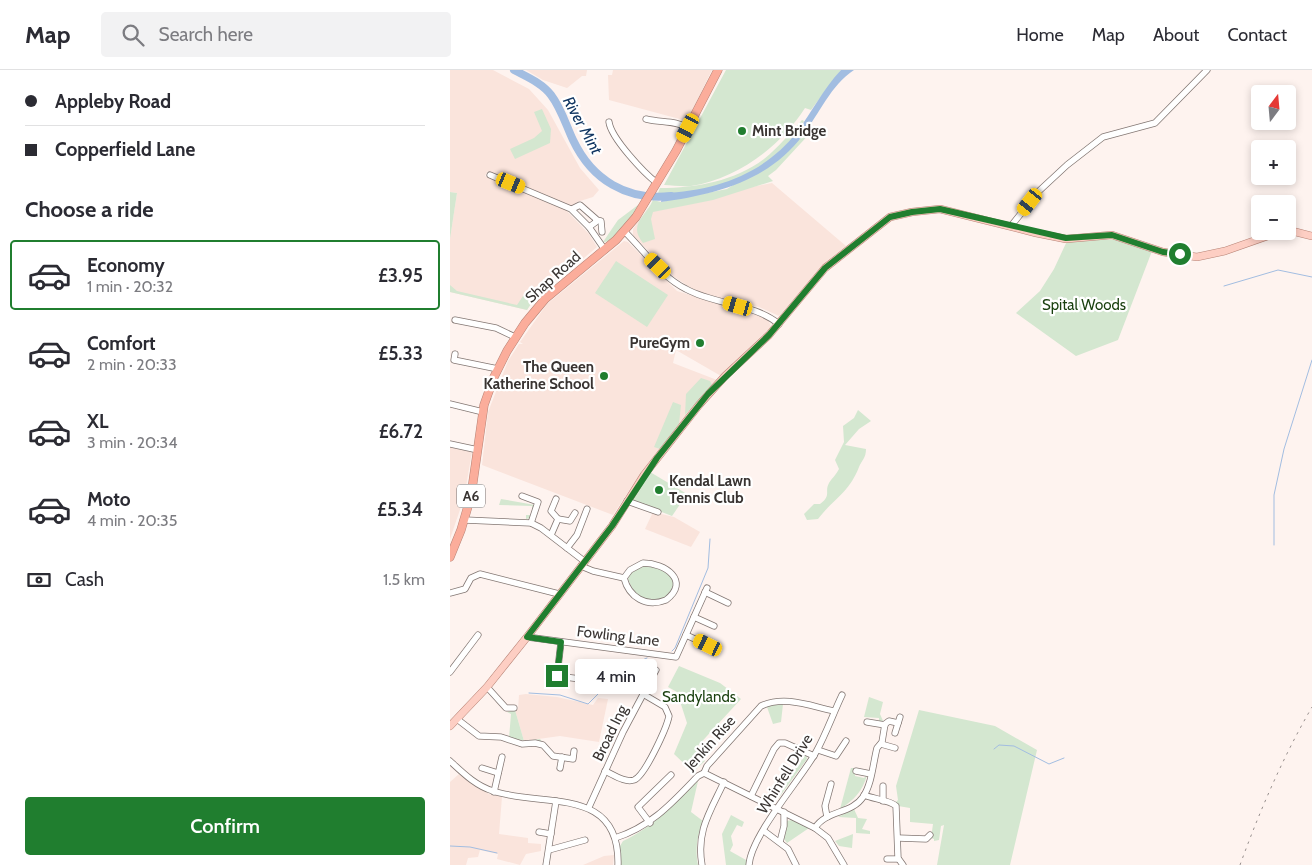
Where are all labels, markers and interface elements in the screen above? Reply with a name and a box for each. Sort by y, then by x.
search box [101,12,451,57]
text: Map [25,20,71,49]
icon: search [119,21,147,49]
text: Search here [159,23,253,46]
text: Home [1016,24,1064,46]
text: Map [1092,24,1125,46]
text: About [1153,24,1199,46]
text: Contact [1227,24,1287,46]
north arrow [1251,85,1296,130]
map controls [1251,85,1296,240]
text: Appleby Road [55,90,171,113]
water label: River Mint [559,93,607,158]
car [674,111,701,145]
place label: Mint Bridge [752,122,827,140]
marker: Mint Bridge [736,125,748,137]
text: Copperfield Lane [55,138,195,161]
button: + [1251,140,1296,185]
car [494,170,527,196]
car [1014,186,1045,218]
button: − [1251,195,1296,240]
text: Choose a ride [25,196,154,223]
route start [1169,243,1191,265]
street label: Shap Road [522,247,584,307]
car [642,250,674,282]
icon: car [27,253,72,298]
text: Economy [87,254,165,277]
text: £3.95 [378,264,423,287]
text: 1 min · 20:32 [87,277,173,296]
car [721,295,754,317]
park label: Spital Woods [1042,296,1126,314]
icon: car [27,331,72,376]
text: Comfort [87,332,156,355]
place label: PureGym [630,334,690,352]
marker: PureGym [694,337,706,349]
text: £5.33 [378,342,423,365]
text: 2 min · 20:33 [87,355,177,374]
place label: The Queen Katherine School [483,358,594,393]
marker: The Queen Katherine School [598,370,610,382]
icon: car [27,409,72,454]
text: XL [87,410,108,433]
text: £6.72 [379,420,423,443]
text: 3 min · 20:34 [87,433,177,452]
place label: Kendal Lawn Tennis Club [669,472,751,507]
road number: A6 [457,484,485,508]
marker: Kendal Lawn Tennis Club [653,484,665,496]
icon: car [27,487,72,532]
text: Moto [87,488,131,511]
text: £5.34 [377,498,423,521]
text: 4 min · 20:35 [87,511,177,530]
icon: cash [25,566,53,594]
text: Cash [65,568,104,591]
text: 1.5 km [383,570,425,589]
street label: Fowling Lane [576,622,661,650]
car [691,632,724,658]
callout: 4 min [574,658,657,694]
route end [546,665,568,687]
text: 4 min [596,667,636,686]
park label: Sandylands [662,688,736,706]
street label: Broad Ing [589,702,631,764]
street label: Jenkin Rise [680,712,739,775]
street label: Whinfell Drive [753,731,817,817]
button: Confirm [25,797,425,855]

